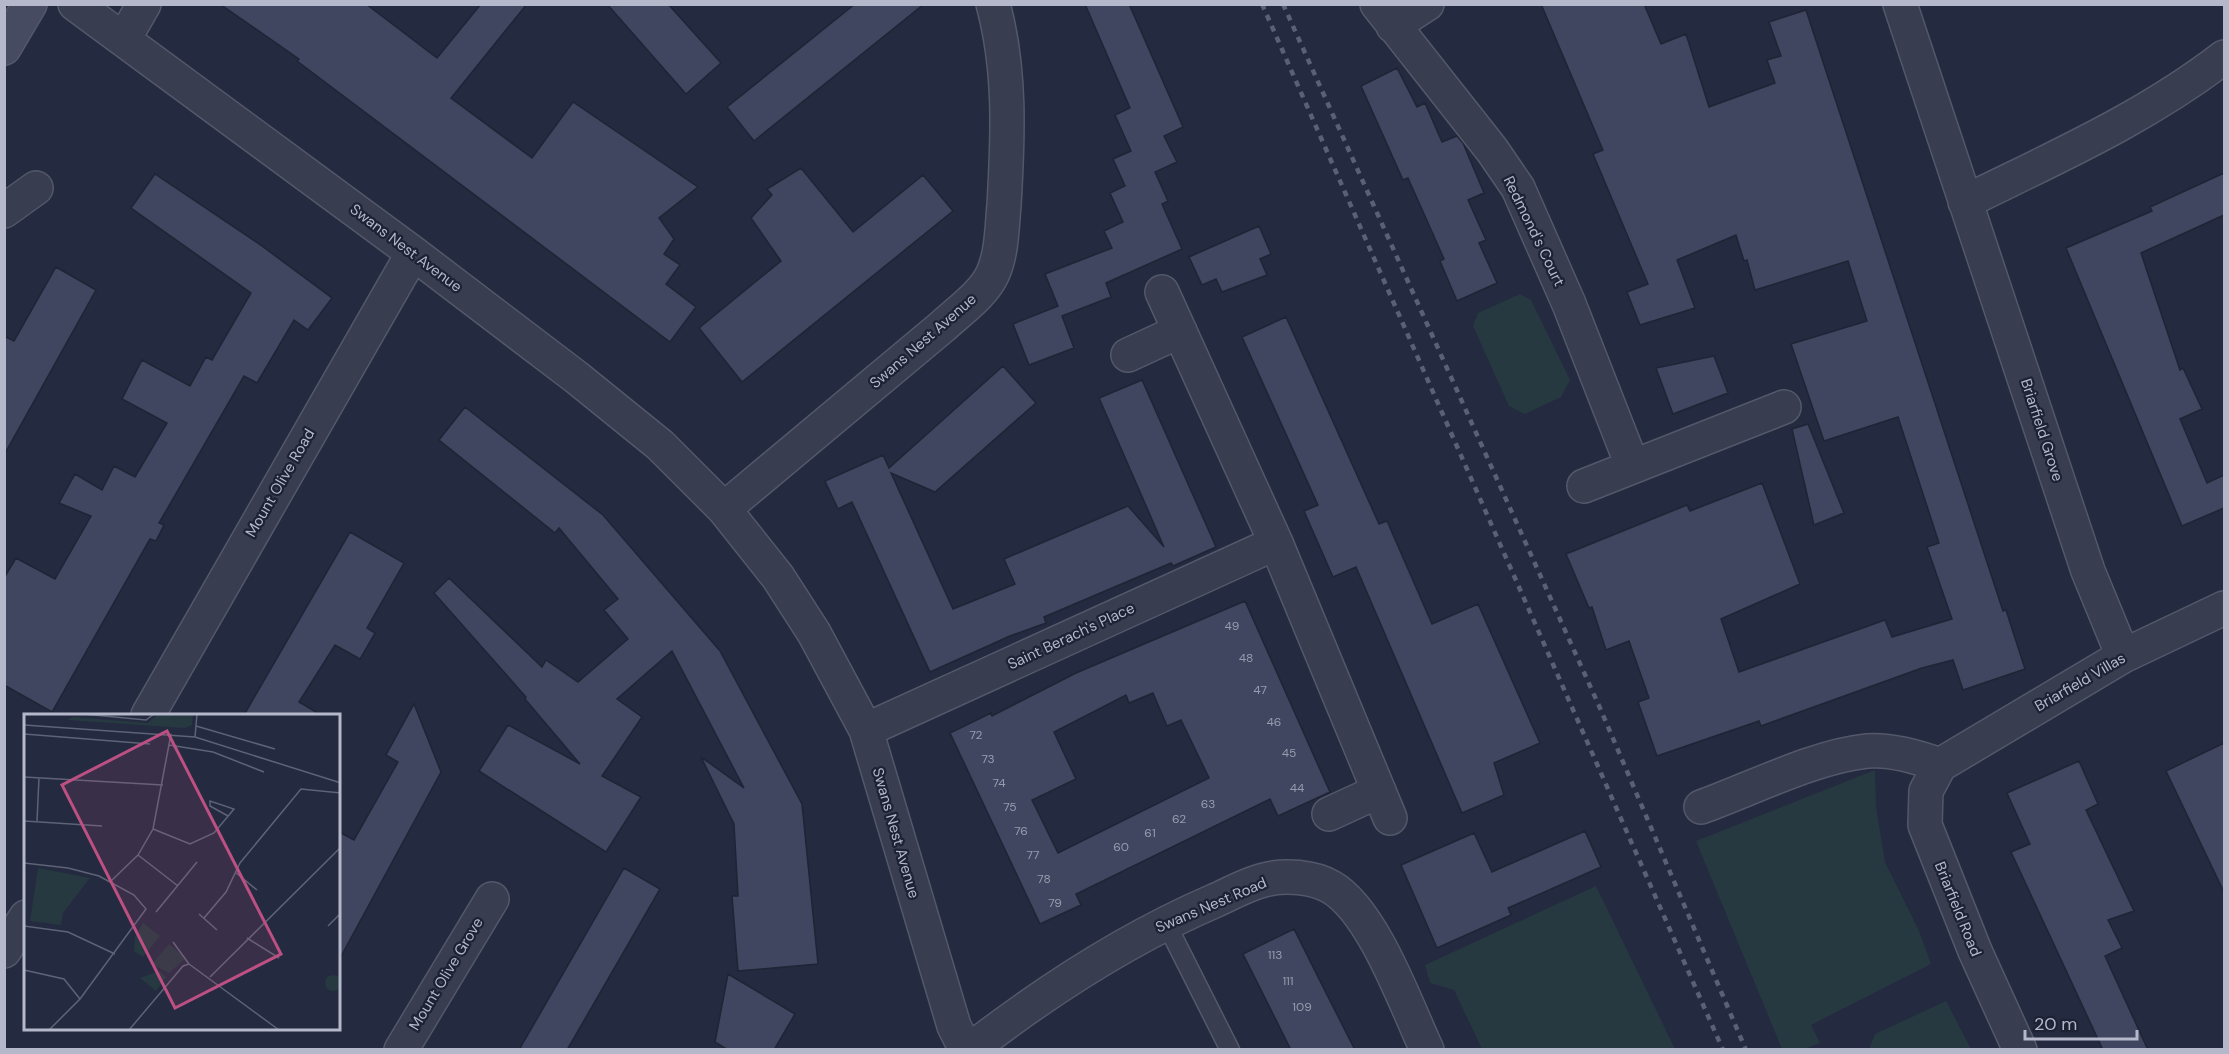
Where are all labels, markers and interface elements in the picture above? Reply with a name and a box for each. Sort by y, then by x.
street label: Redmond's Court [1499,173,1569,290]
street label: Swans Nest Avenue [346,199,466,297]
street label: Swans Nest Avenue [865,289,981,393]
street label: Briarfield Grove [2016,376,2068,484]
street label: Mount Olive Road [241,425,319,541]
street label: Saint Berach's Place [1004,598,1138,674]
house number: 49 [1225,618,1239,634]
street label: Briarfield Villas [2031,648,2129,716]
house number: 48 [1239,650,1253,666]
house number: 47 [1253,682,1267,698]
inset map [24,714,340,1030]
house number: 46 [1267,714,1281,730]
house number: 72 [969,727,983,743]
house number: 45 [1282,745,1296,761]
house number: 73 [981,751,995,767]
street label: Swans Nest Avenue [868,765,924,901]
house number: 74 [993,775,1005,791]
house number: 44 [1290,780,1304,796]
house number: 63 [1201,796,1215,812]
house number: 75 [1003,799,1017,815]
house number: 62 [1172,811,1186,827]
house number: 76 [1014,823,1028,839]
house number: 61 [1144,825,1156,841]
house number: 60 [1113,839,1129,855]
house number: 77 [1027,847,1039,863]
street label: Briarfield Road [1930,859,1986,959]
house number: 78 [1037,871,1051,887]
street label: Swans Nest Road [1152,873,1270,937]
house number: 79 [1048,895,1062,911]
street label: Mount Olive Grove [404,914,488,1034]
house number: 113 [1268,947,1282,963]
house number: 111 [1282,973,1294,989]
house number: 109 [1292,999,1312,1015]
scale bar [2025,1003,2138,1041]
text: 20 m [2034,1012,2077,1036]

